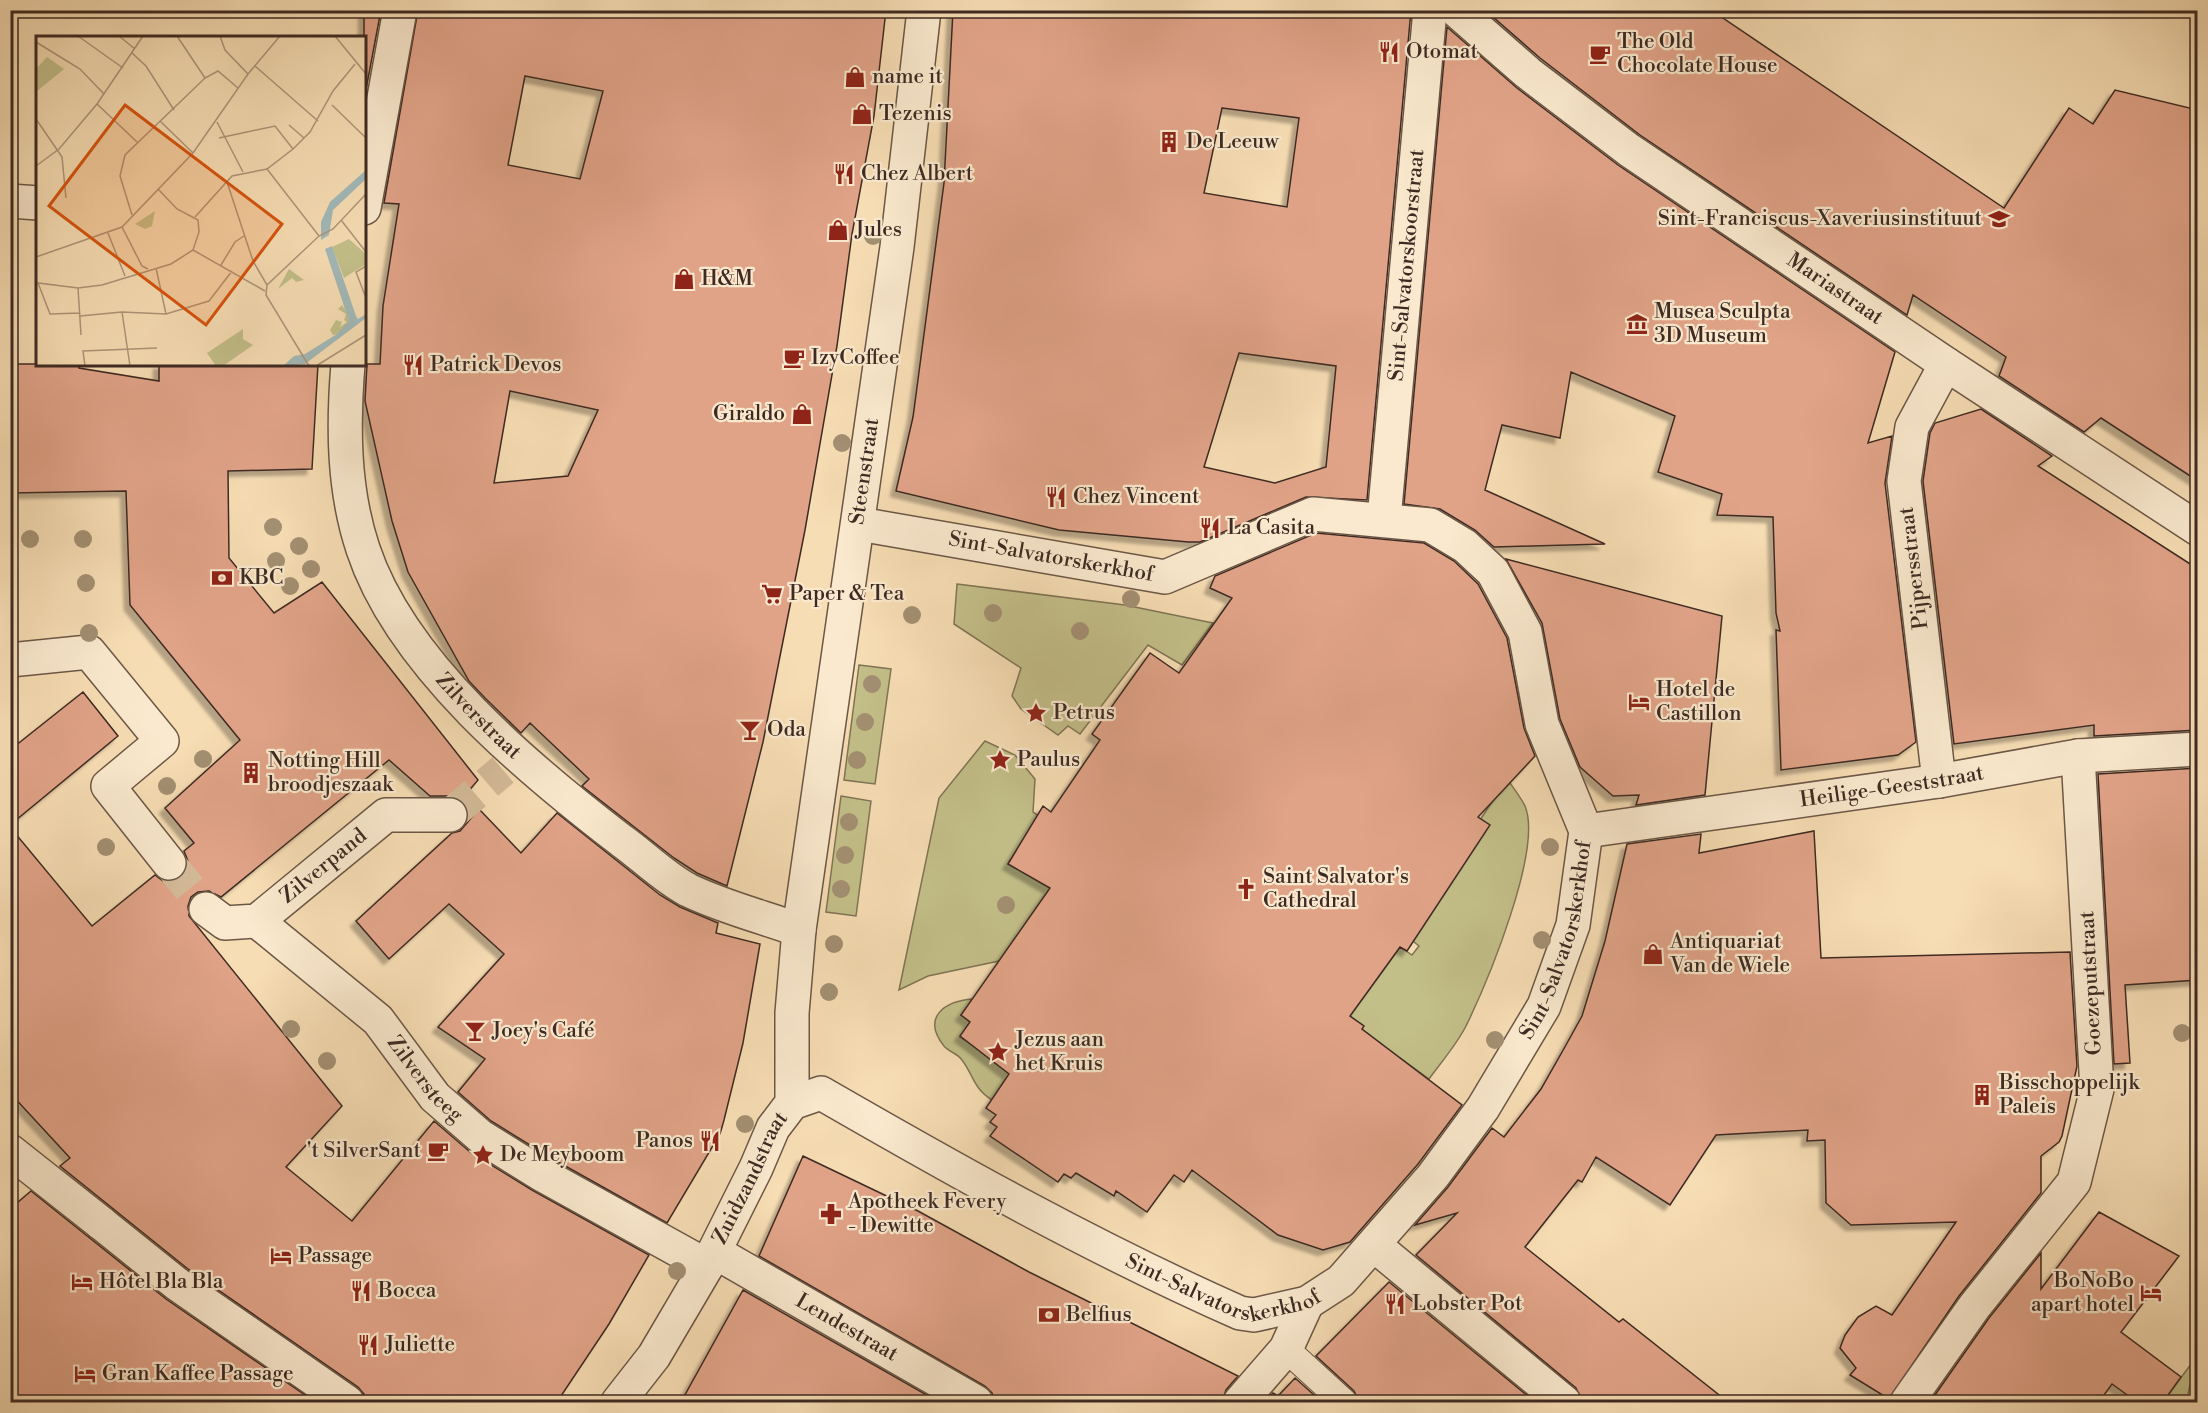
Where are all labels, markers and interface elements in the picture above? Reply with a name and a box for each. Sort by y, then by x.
place label: The Old Chocolate House [1617,29,1778,79]
inset map [36,36,366,366]
place label: Otomat [1406,39,1478,65]
restaurant icon: Otomat [1377,40,1401,64]
cafe icon: The Old Chocolate House [1588,42,1612,66]
place label: name it [872,64,943,90]
shop icon: name it [843,65,867,89]
place label: Tezenis [879,101,952,127]
shop icon: Tezenis [850,102,874,126]
place label: De Leeuw [1186,129,1279,155]
building icon: De Leeuw [1157,130,1181,154]
street label: Sint-Salvatorskoorstraat [1384,147,1430,382]
place label: Chez Albert [861,161,974,187]
restaurant icon: Chez Albert [832,162,856,186]
place label: Sint-Franciscus-Xaveriusinstituut [1658,206,1983,232]
school or university icon: Sint-Franciscus-Xaveriusinstituut [1987,207,2011,231]
place label: Jules [854,217,902,243]
shop icon: Jules [826,218,850,242]
street label: Mariastraat [1782,247,1888,331]
place label: H&M [701,266,754,292]
shop icon: H&M [672,267,696,291]
place label: Musea Sculpta 3D Museum [1654,299,1791,349]
museum icon: Musea Sculpta 3D Museum [1625,312,1649,336]
place label: IzyCoffee [811,345,900,371]
cafe icon: IzyCoffee [782,346,806,370]
place label: Patrick Devos [430,352,561,378]
restaurant icon: Patrick Devos [401,353,425,377]
place label: Giraldo [713,401,785,427]
shop icon: Giraldo [790,402,814,426]
street label: Steenstraat [844,416,885,526]
place label: Chez Vincent [1073,484,1200,510]
restaurant icon: Chez Vincent [1044,485,1068,509]
street label: Pijpersstraat [1894,505,1934,631]
place label: La Casita [1227,515,1316,541]
restaurant icon: La Casita [1198,516,1222,540]
street label: Sint-Salvatorskerkhof [946,526,1157,588]
place label: KBC [239,565,284,591]
bank icon: KBC [210,566,234,590]
place label: Paper & Tea [789,581,905,607]
supermarket icon: Paper & Tea [760,582,784,606]
street label: Zilverstraat [430,668,527,766]
place label: Hotel de Castillon [1656,677,1742,727]
hotel icon: Hotel de Castillon [1627,690,1651,714]
place label: Petrus [1053,700,1115,726]
place icon: Petrus [1024,701,1048,725]
place label: Oda [767,717,806,743]
bar icon: Oda [738,718,762,742]
place label: Paulus [1017,747,1080,773]
place label: Notting Hill broodjeszaak [268,748,394,798]
place icon: Paulus [988,748,1012,772]
street label: Heilige-Geeststraat [1798,760,1986,814]
building icon: Notting Hill broodjeszaak [239,761,263,785]
street label: Zilverpand [275,823,372,909]
street label: Sint-Salvatorskerkhof [1514,838,1598,1044]
place label: Saint Salvator's Cathedral [1263,864,1409,914]
church icon: Saint Salvator's Cathedral [1234,877,1258,901]
street label: Goezeputstraat [2074,910,2108,1056]
place label: Antiquariat Van de Wiele [1669,929,1790,979]
shop icon: Antiquariat Van de Wiele [1641,942,1665,966]
place label: Joey's Café [491,1018,595,1044]
bar icon: Joey's Café [463,1019,487,1043]
place label: Jezus aan het Kruis [1014,1027,1104,1077]
street label: Zilversteeg [381,1031,468,1128]
place icon: Jezus aan het Kruis [986,1040,1010,1064]
place label: Bisschoppelijk Paleis [1998,1070,2140,1120]
building icon: Bisschoppelijk Paleis [1970,1083,1994,1107]
street label: Zuidzandstraat [707,1106,794,1249]
place label: Panos [636,1128,693,1154]
restaurant icon: Panos [698,1129,722,1153]
place label: 't SilverSant [307,1138,422,1164]
cafe icon: 't SilverSant [426,1139,450,1163]
place label: De Meyboom [500,1142,625,1168]
place icon: De Meyboom [471,1143,495,1167]
place label: Apotheek Fevery - Dewitte [847,1189,1007,1239]
pharmacy icon: Apotheek Fevery - Dewitte [819,1202,843,1226]
place label: Passage [298,1243,372,1269]
hotel icon: Passage [269,1244,293,1268]
street label: Sint-Salvatorskerkhof [1121,1248,1327,1329]
place label: BoNoBo apart hotel [2031,1268,2134,1318]
place label: Hôtel Bla Bla [99,1269,224,1295]
hotel icon: Hôtel Bla Bla [70,1270,94,1294]
place label: Bocca [377,1278,437,1304]
restaurant icon: Bocca [349,1279,373,1303]
hotel icon: BoNoBo apart hotel [2139,1281,2163,1305]
street label: Lendestraat [791,1288,903,1368]
place label: Lobster Pot [1412,1291,1523,1317]
restaurant icon: Lobster Pot [1383,1292,1407,1316]
place label: Belfius [1065,1302,1132,1328]
bank icon: Belfius [1037,1303,1061,1327]
place label: Juliette [384,1332,455,1358]
restaurant icon: Juliette [356,1333,380,1357]
place label: Gran Kaffee Passage [102,1361,294,1387]
hotel icon: Gran Kaffee Passage [73,1362,97,1386]

